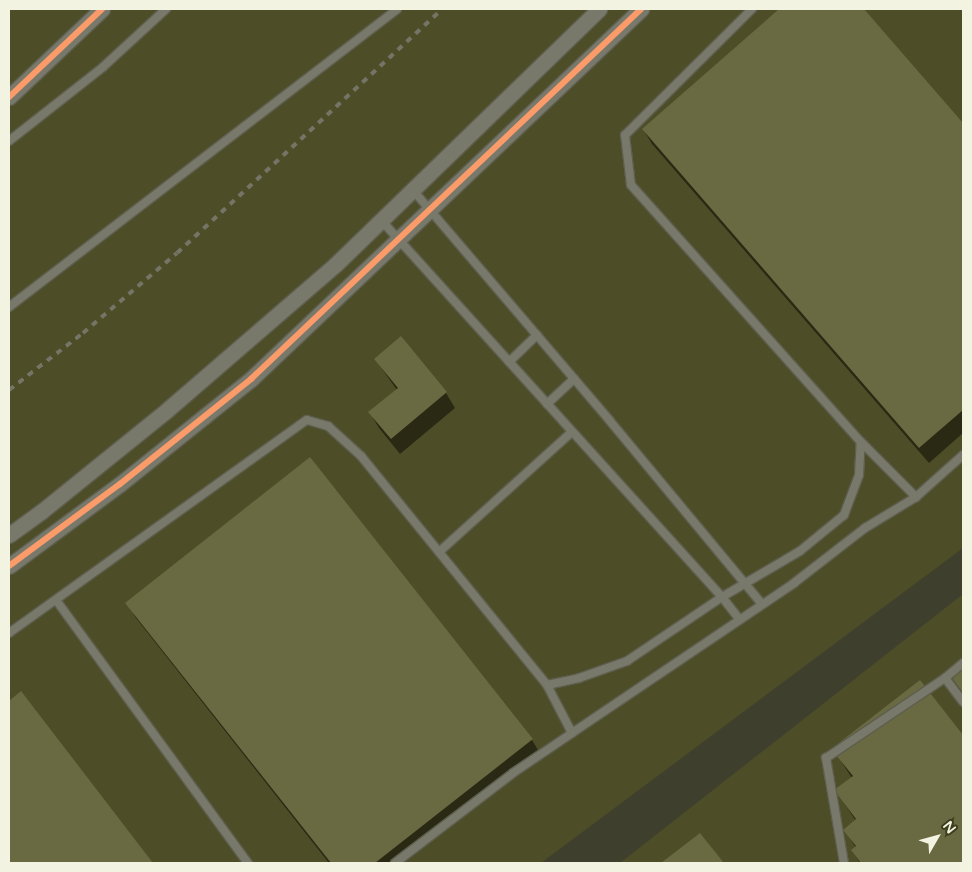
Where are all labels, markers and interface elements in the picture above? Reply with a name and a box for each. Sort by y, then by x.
north arrow [912,812,962,862]
text: N [939,818,959,837]

